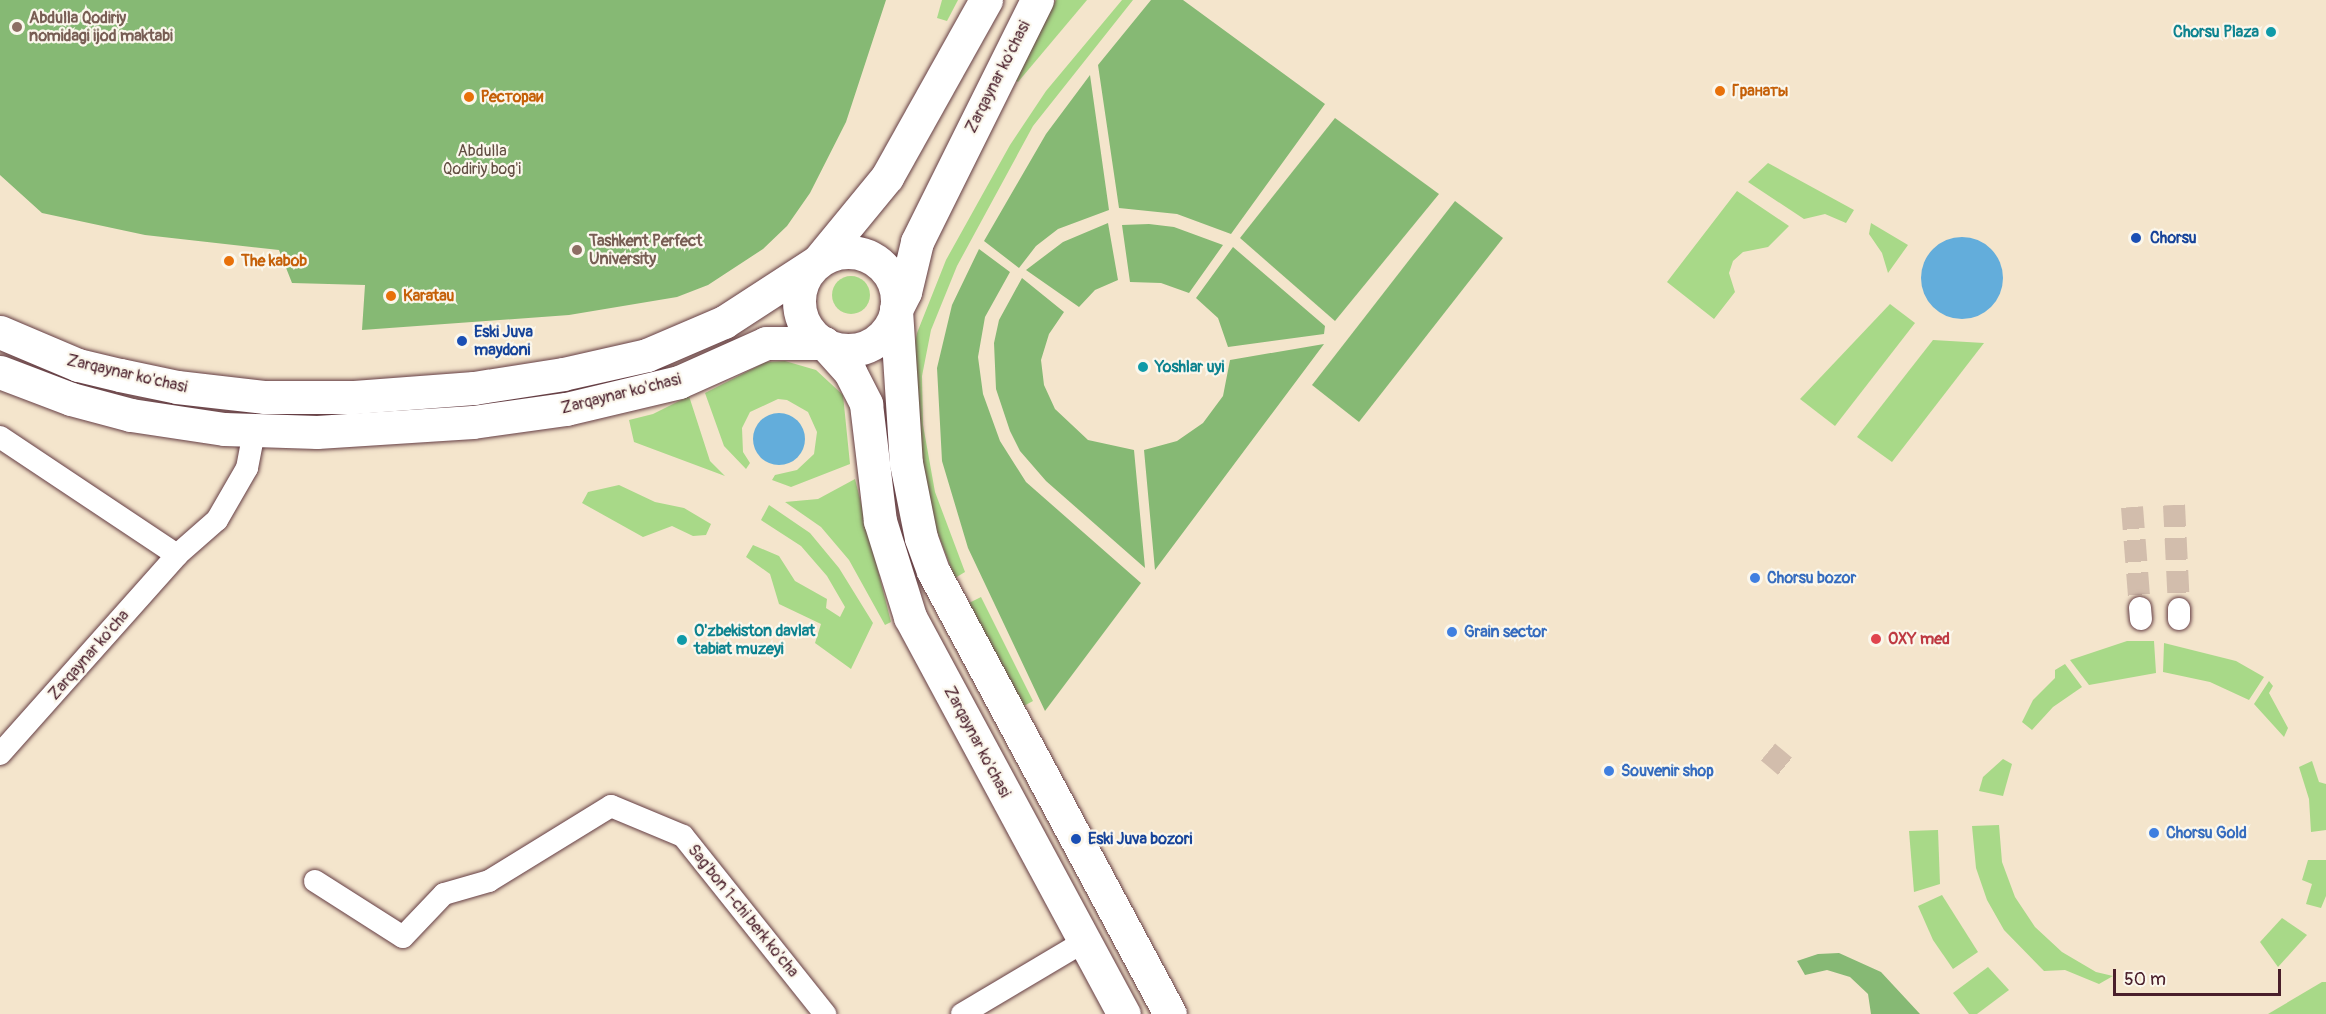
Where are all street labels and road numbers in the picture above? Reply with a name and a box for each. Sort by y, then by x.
street label: Zarqaynar ko'chasi [962,18,1034,136]
street label: Zarqaynar ko'chasi [65,351,189,397]
street label: Zarqaynar ko'chasi [559,370,683,418]
street label: Zarqaynar ko'cha [45,606,133,704]
street label: Zarqaynar ko'chasi [940,683,1014,801]
street label: Sag'bon 1-chi berk ko'cha [684,841,802,981]

